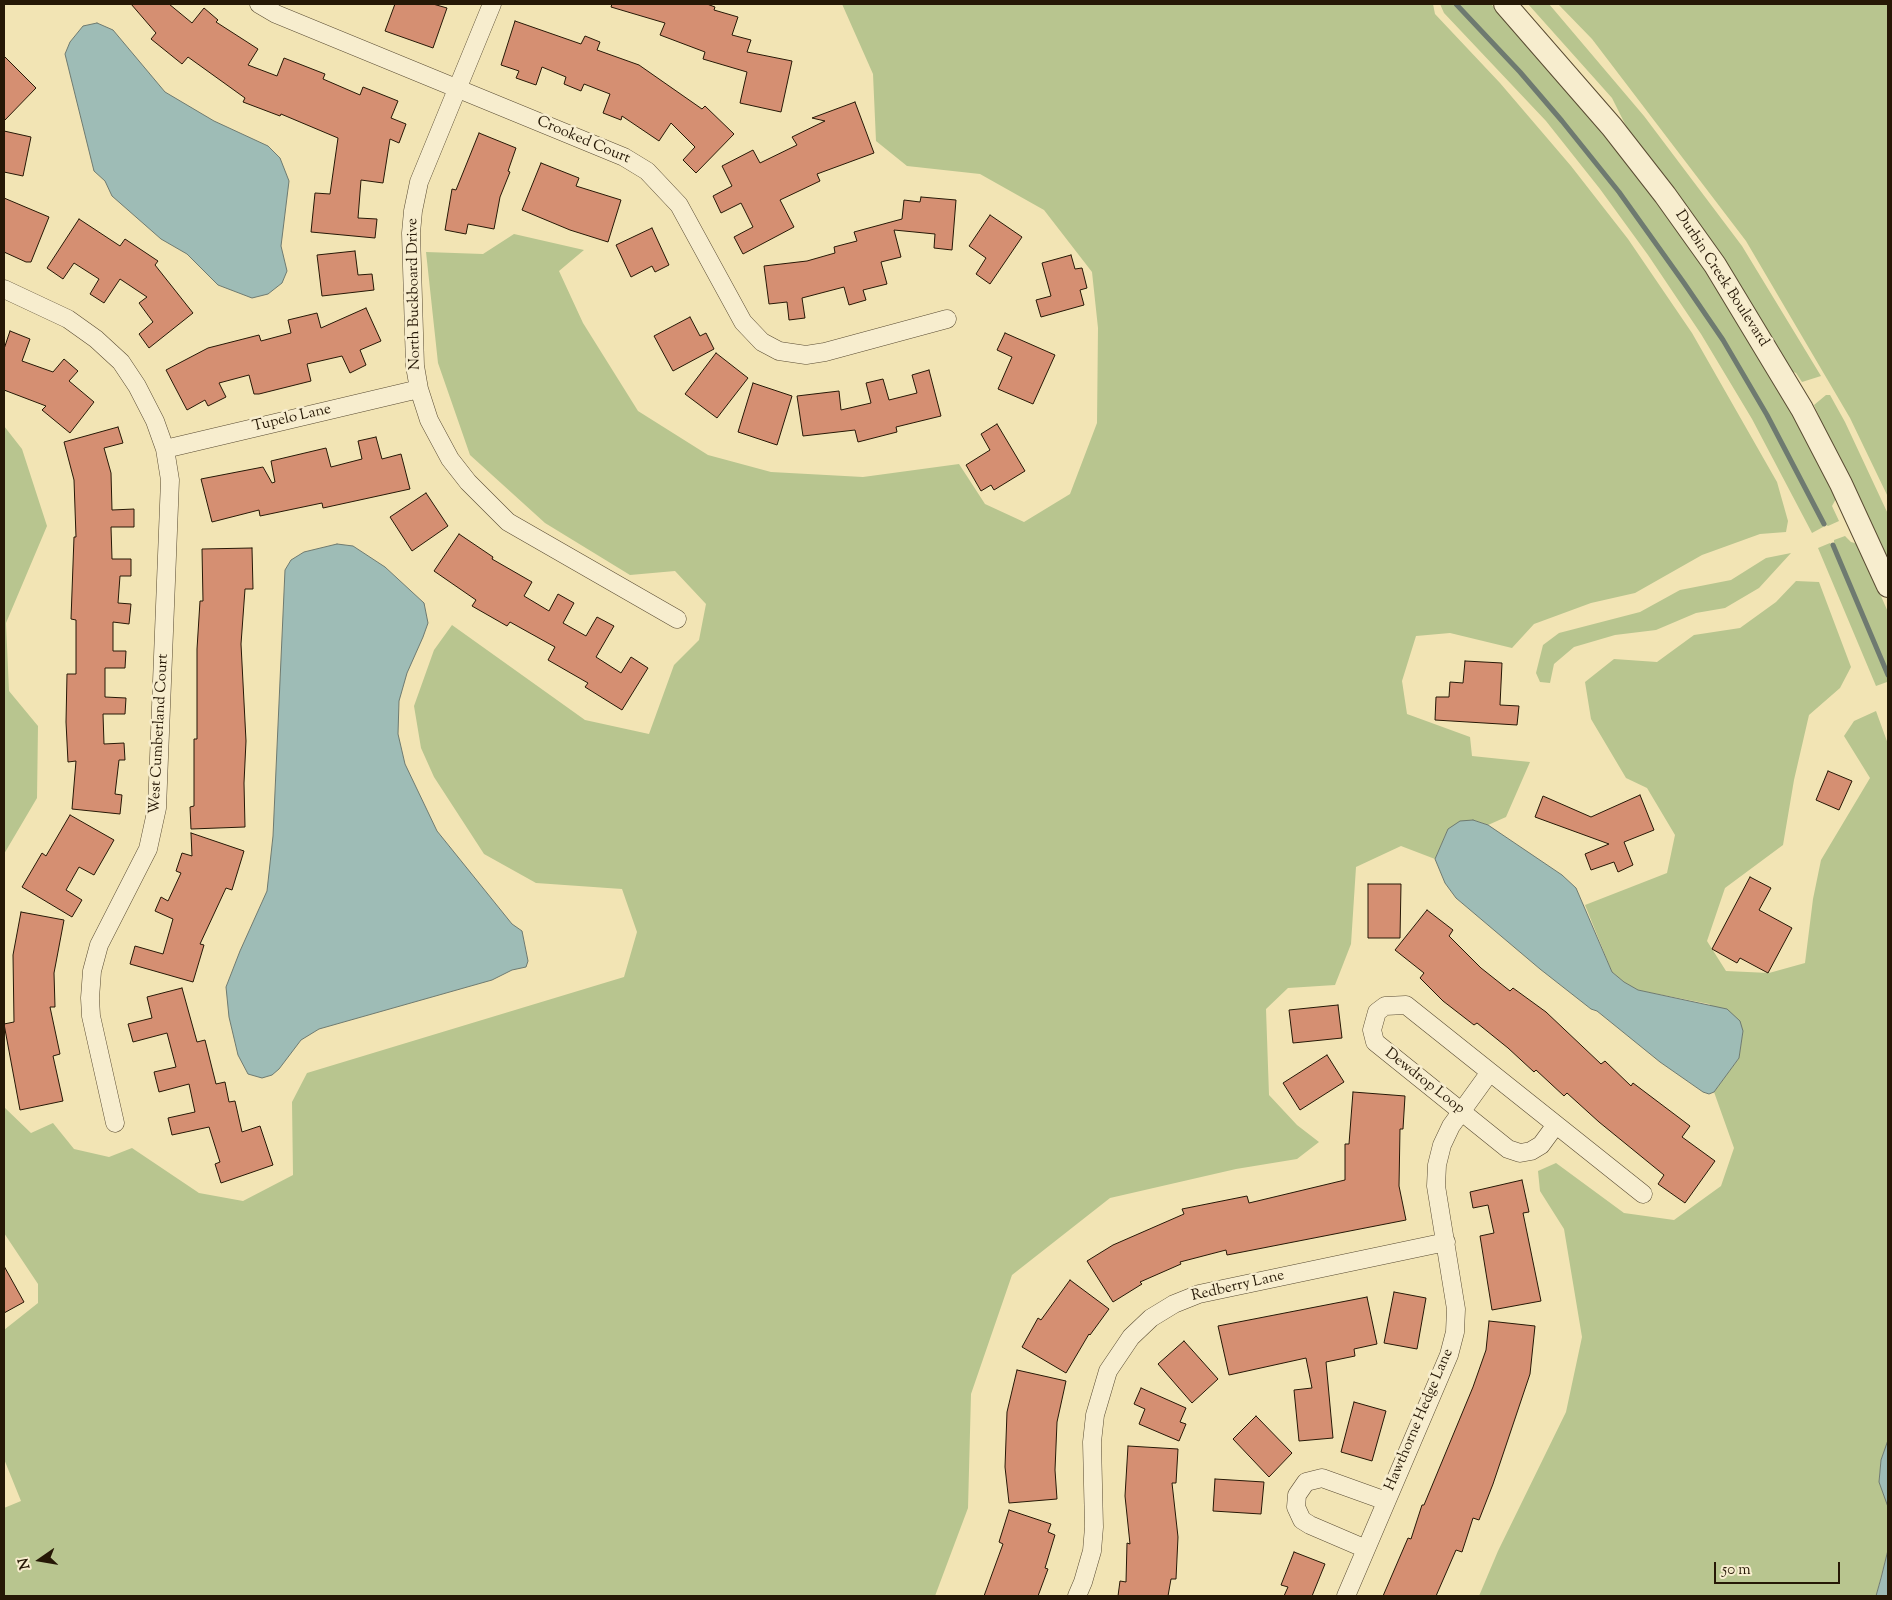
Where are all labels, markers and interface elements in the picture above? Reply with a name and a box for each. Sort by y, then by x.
street label: Crooked Court [534,113,632,169]
street label: Durbin Creek Boulevard [1670,207,1772,351]
street label: North Buckboard Drive [405,218,425,370]
street label: Tupelo Lane [251,401,333,437]
street label: West Cumberland Court [147,653,173,815]
street label: Dewdrop Loop [1380,1045,1468,1119]
street label: Redberry Lane [1190,1268,1286,1306]
street label: Hawthorne Hedge Lane [1382,1346,1458,1494]
north arrow [15,1535,65,1585]
scale bar [1717,1552,1843,1584]
text: N [14,1556,36,1571]
text: 50 m [1722,1560,1751,1581]

